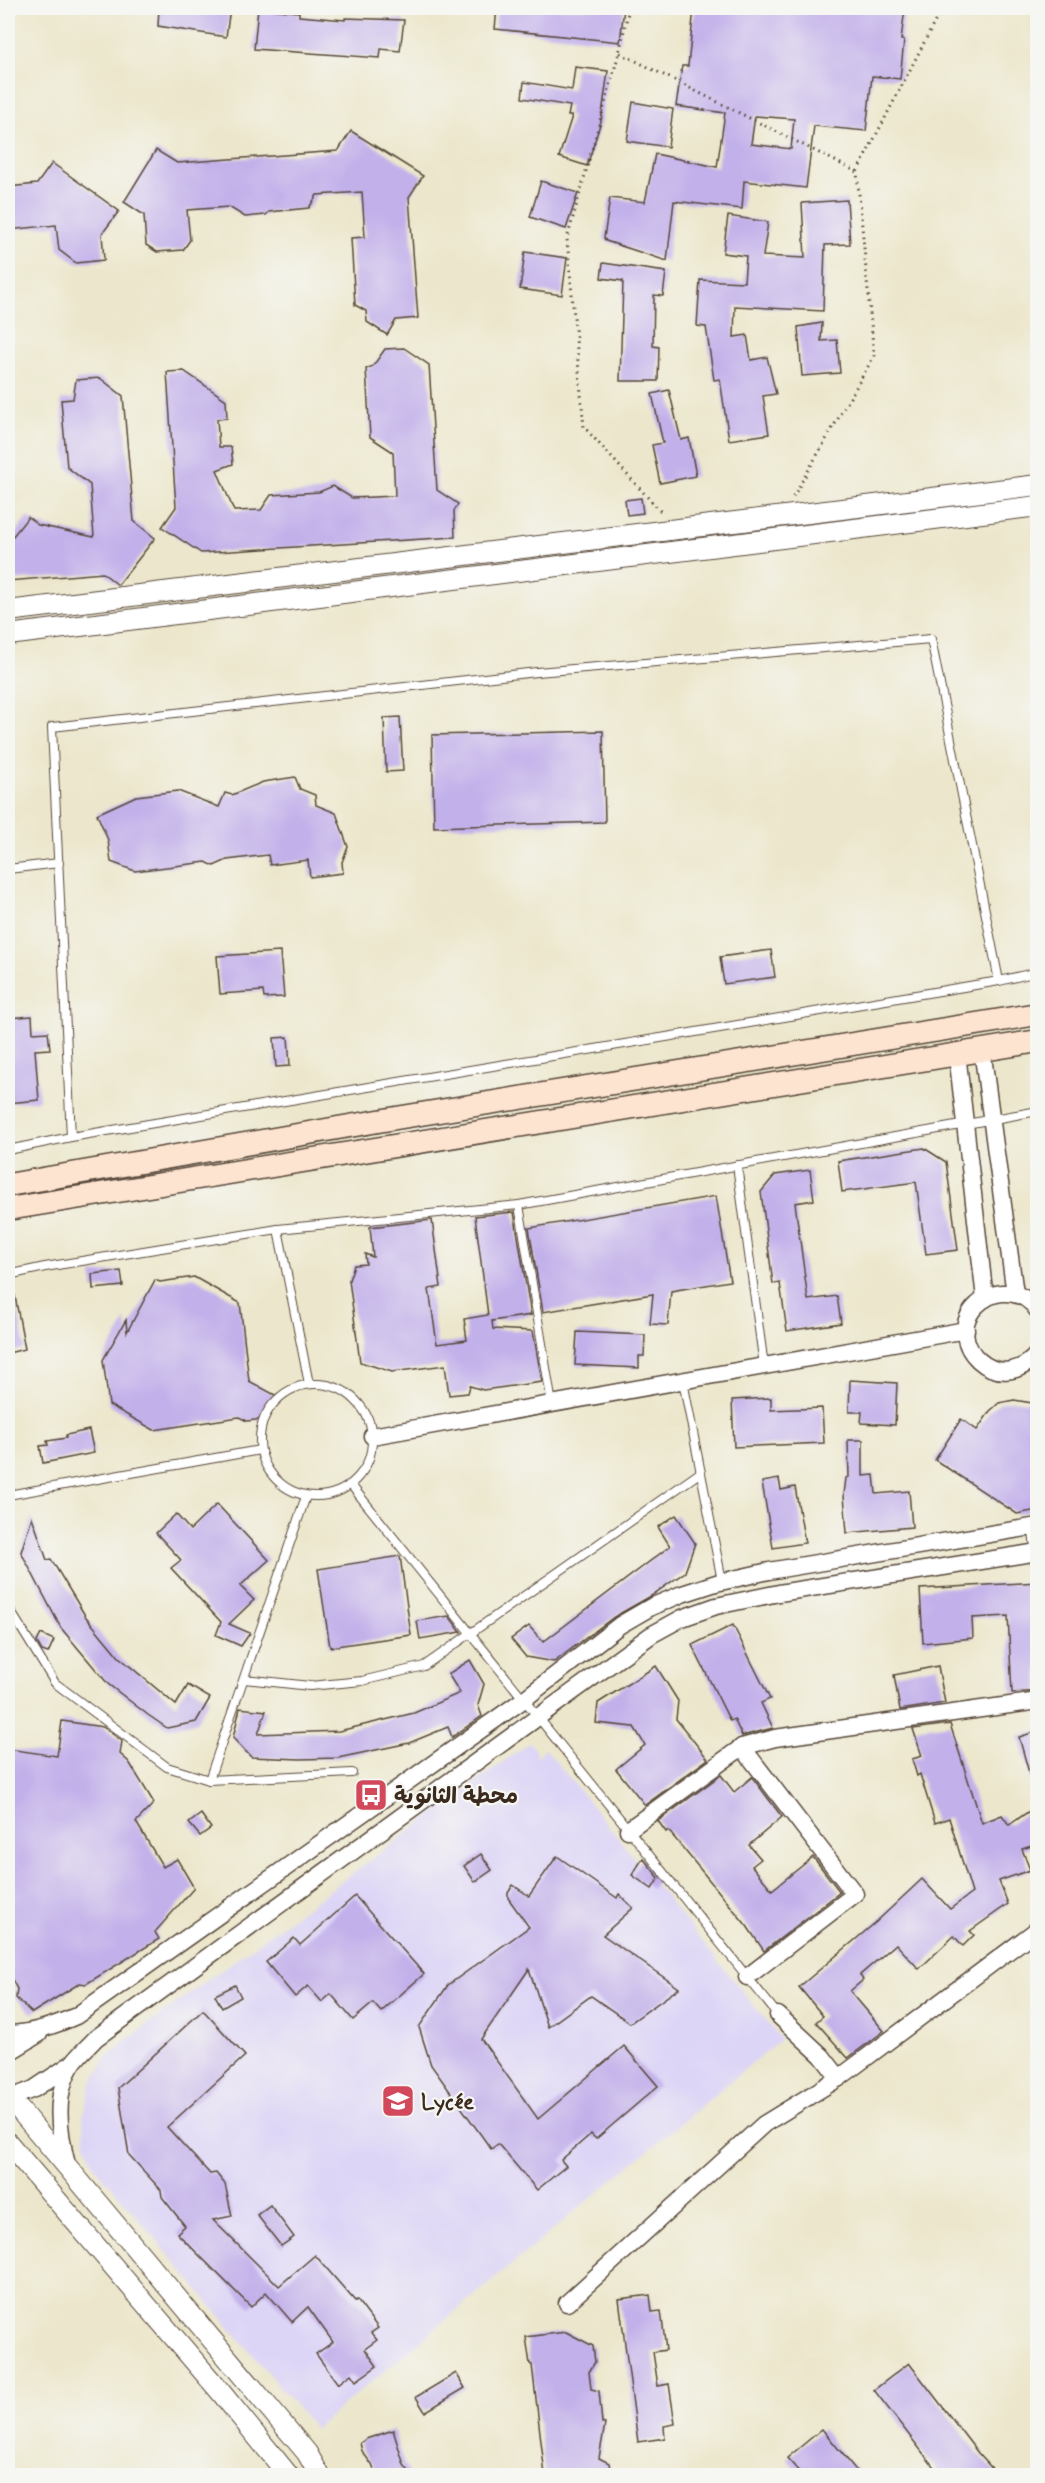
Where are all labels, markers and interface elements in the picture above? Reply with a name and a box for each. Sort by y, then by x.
bus stop icon: محطة الثانوية [353,1777,389,1813]
place label: محطة الثانوية [394,1783,518,1811]
school or university icon: Lycée [380,2083,416,2119]
place label: Lycée [421,2089,474,2117]

